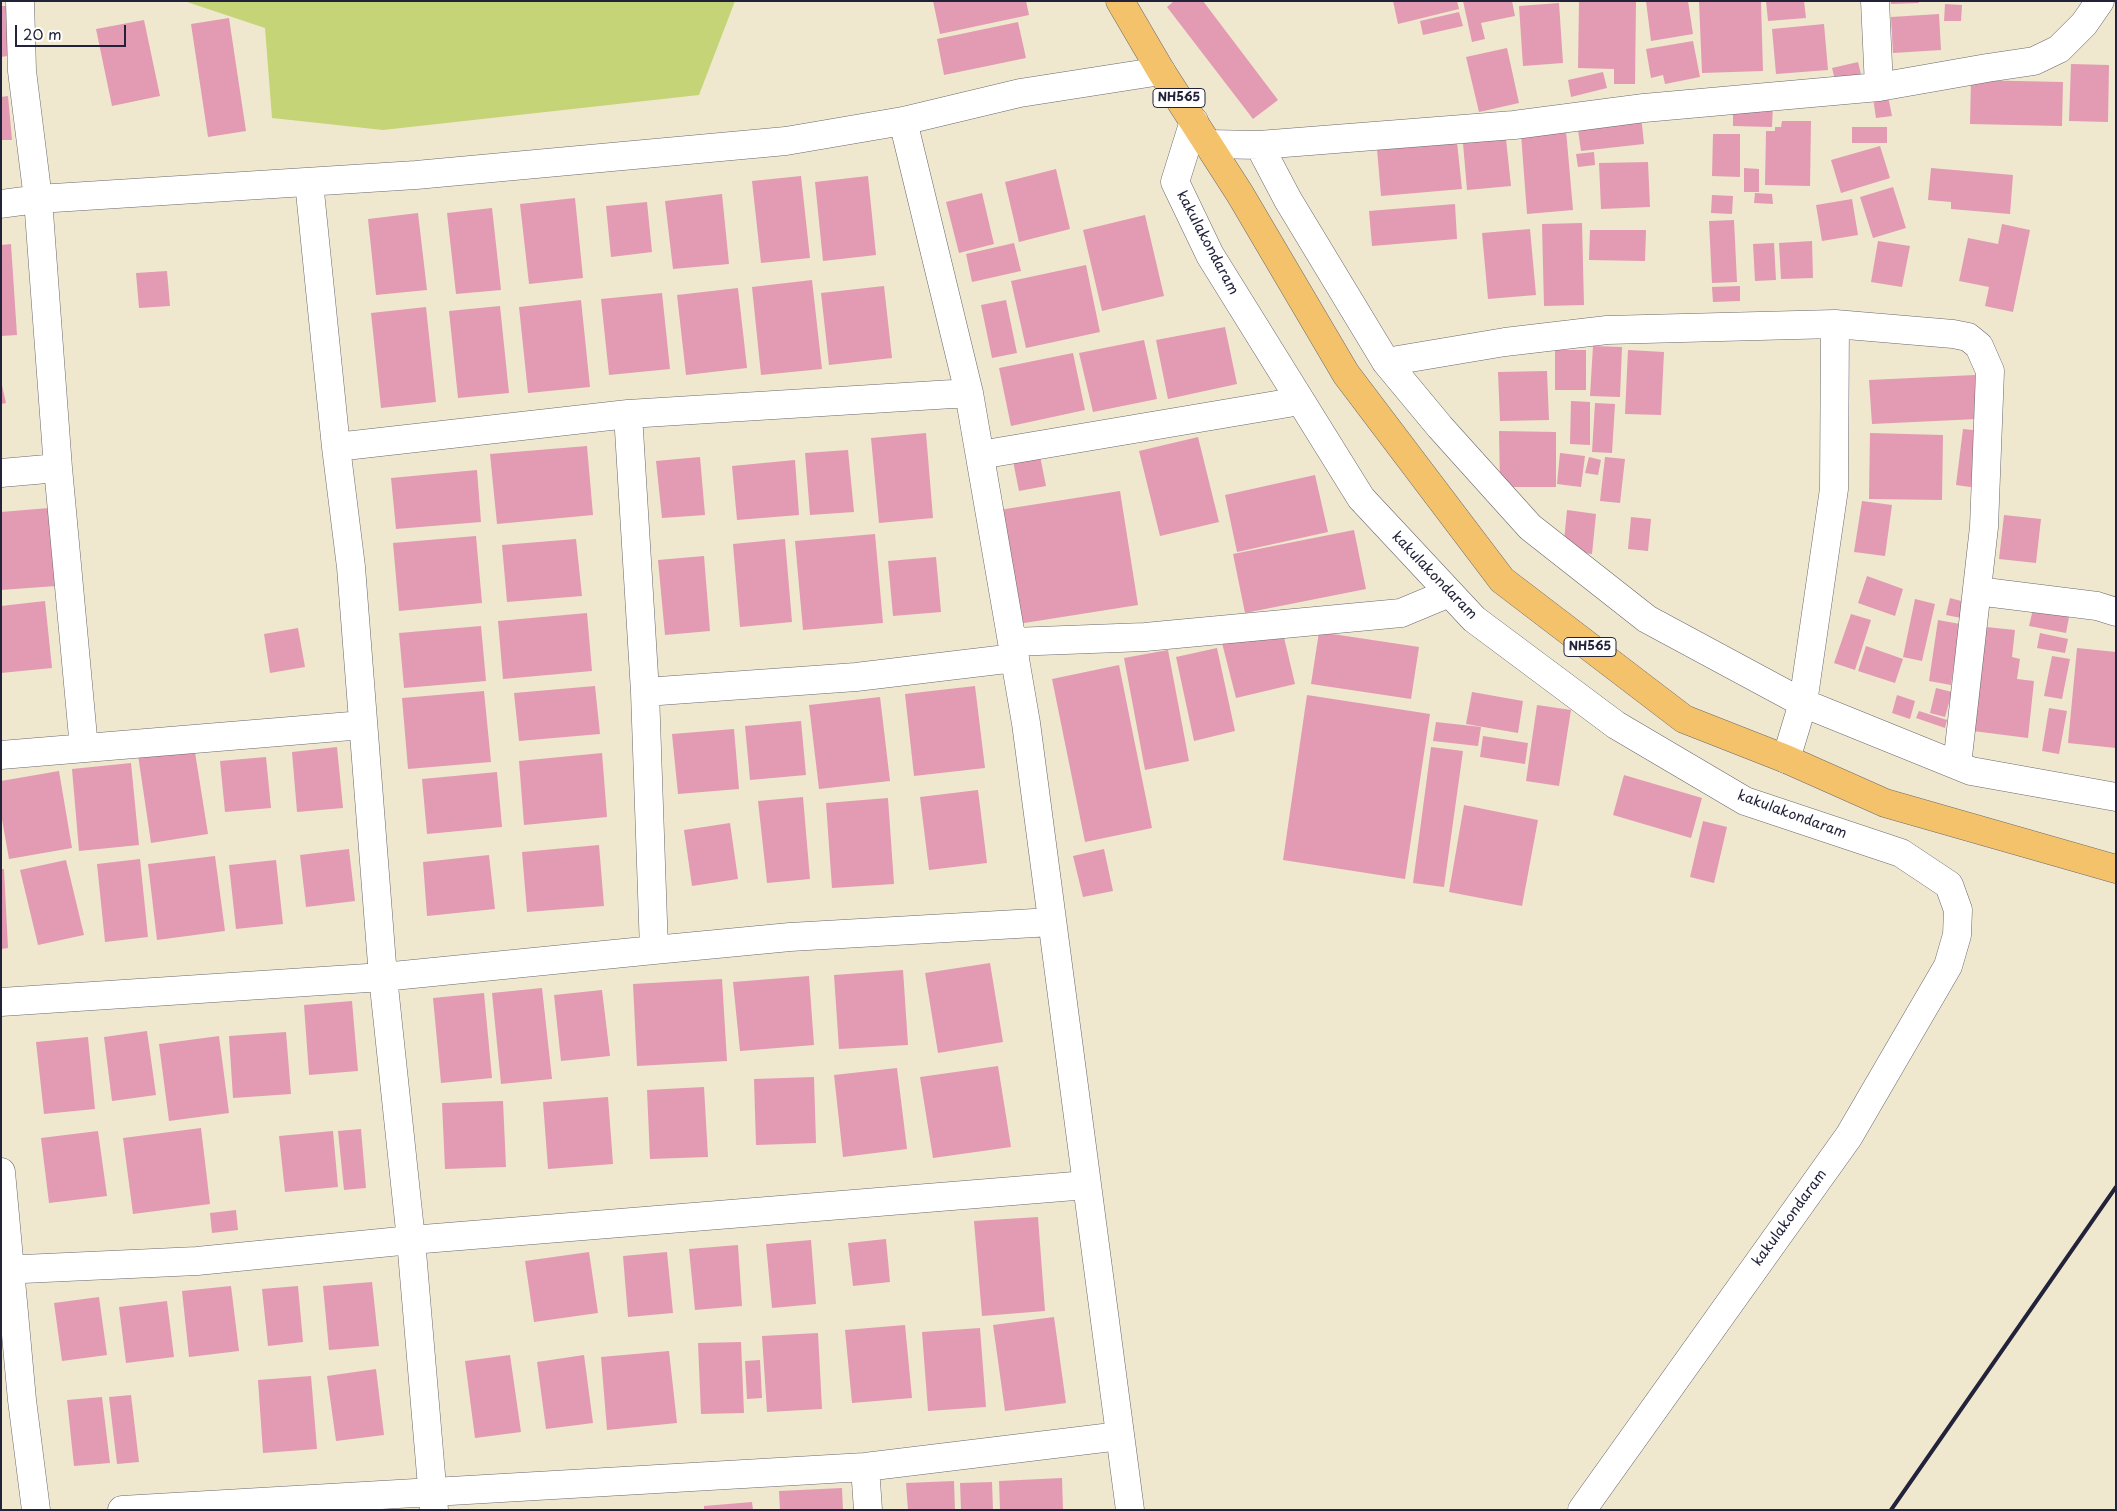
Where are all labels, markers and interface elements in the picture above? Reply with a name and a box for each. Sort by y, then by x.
scale bar [18,15,129,47]
text: 20 m [23,22,62,45]
road number: NH565 [1153,89,1205,108]
street label: kakulakondaram [1173,188,1241,298]
street label: kakulakondaram [1388,529,1480,623]
road number: NH565 [1564,638,1616,656]
street label: kakulakondaram [1735,787,1849,843]
street label: kakulakondaram [1749,1166,1831,1270]

